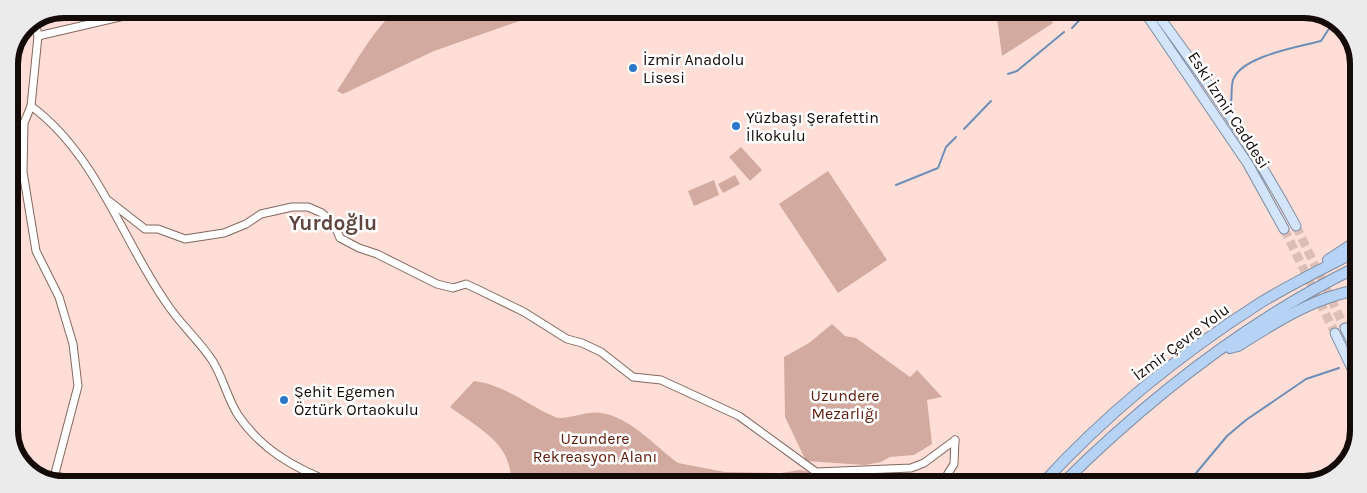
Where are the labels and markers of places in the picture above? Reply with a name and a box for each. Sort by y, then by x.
place label: İzmir Anadolu Lisesi [643,50,744,87]
marker: İzmir Anadolu Lisesi [627,62,639,74]
place label: Yüzbaşı Şerafettin İlkokulu [746,108,879,145]
marker: Yüzbaşı Şerafettin İlkokulu [730,120,742,132]
place label: Şehit Egemen Öztürk Ortaokulu [294,382,419,419]
marker: Şehit Egemen Öztürk Ortaokulu [278,394,290,406]

